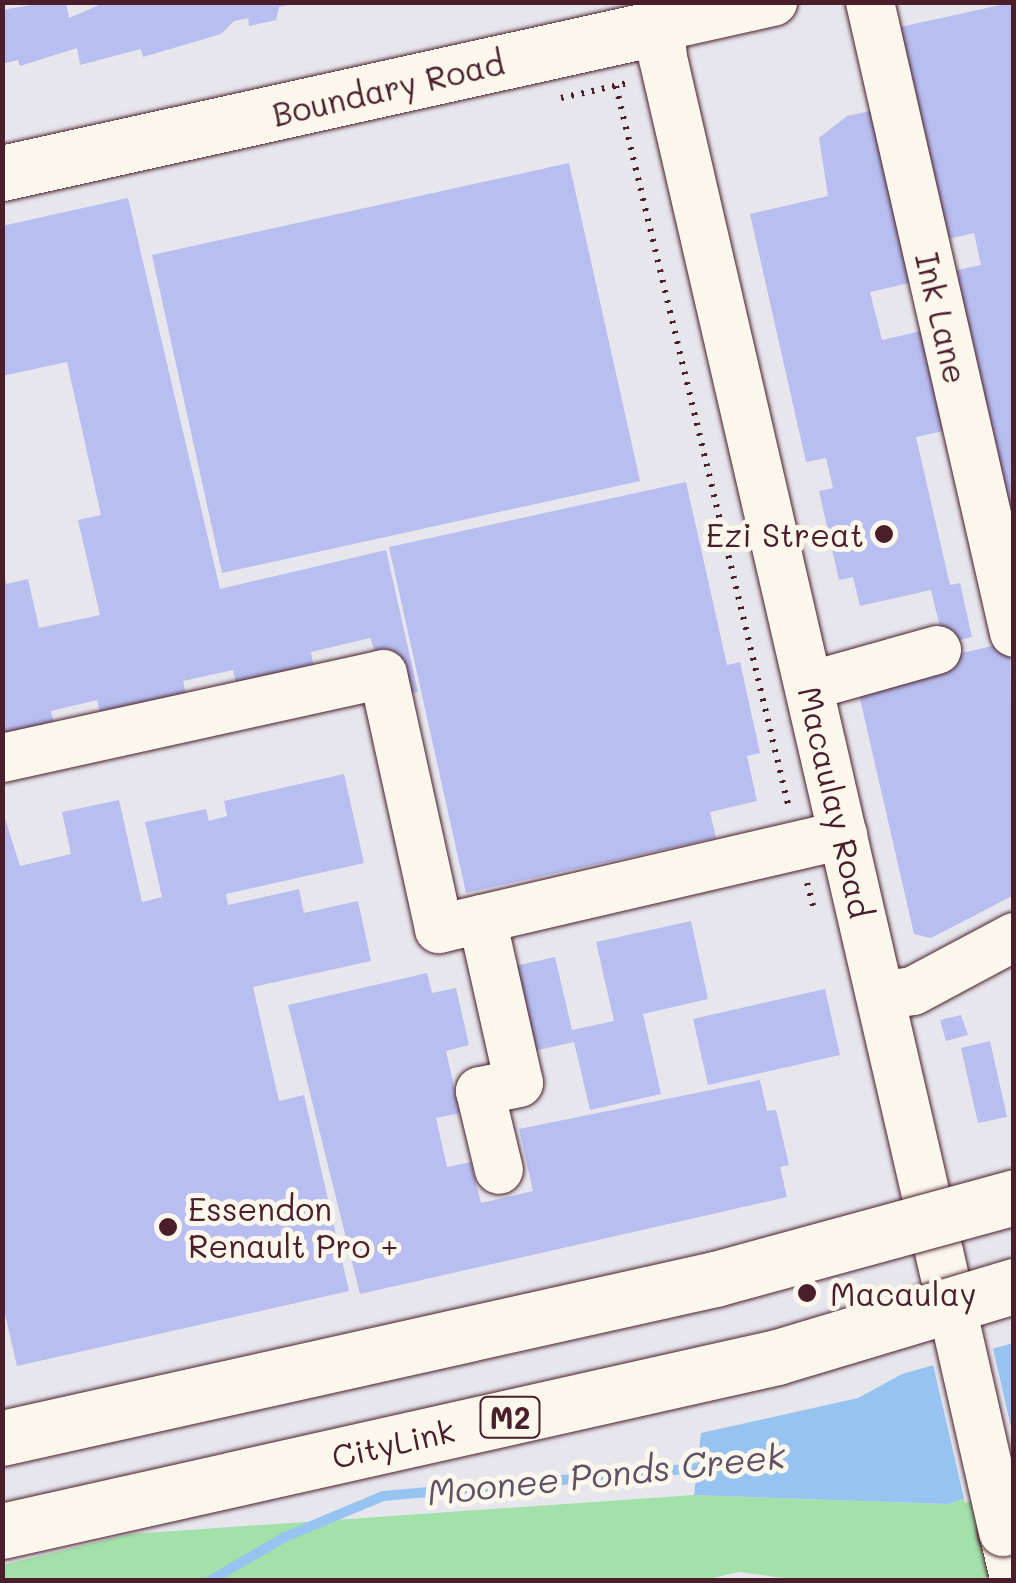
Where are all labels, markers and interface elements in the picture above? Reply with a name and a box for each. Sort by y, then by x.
street label: Boundary Road [268,43,508,133]
street label: Ink Lane [908,249,976,387]
place label: Ezi Streat [706,515,864,553]
marker: Ezi Streat [873,523,895,545]
street label: Macaulay Road [791,683,881,921]
place label: Essendon Renault Pro + [188,1190,398,1265]
marker: Essendon Renault Pro + [157,1216,179,1238]
place label: Macaulay [830,1274,976,1312]
marker: Macaulay [794,1280,820,1306]
road number: M2 [478,1392,542,1442]
street label: CityLink [328,1410,458,1476]
water label: Moonee Ponds Creek [425,1433,787,1513]

